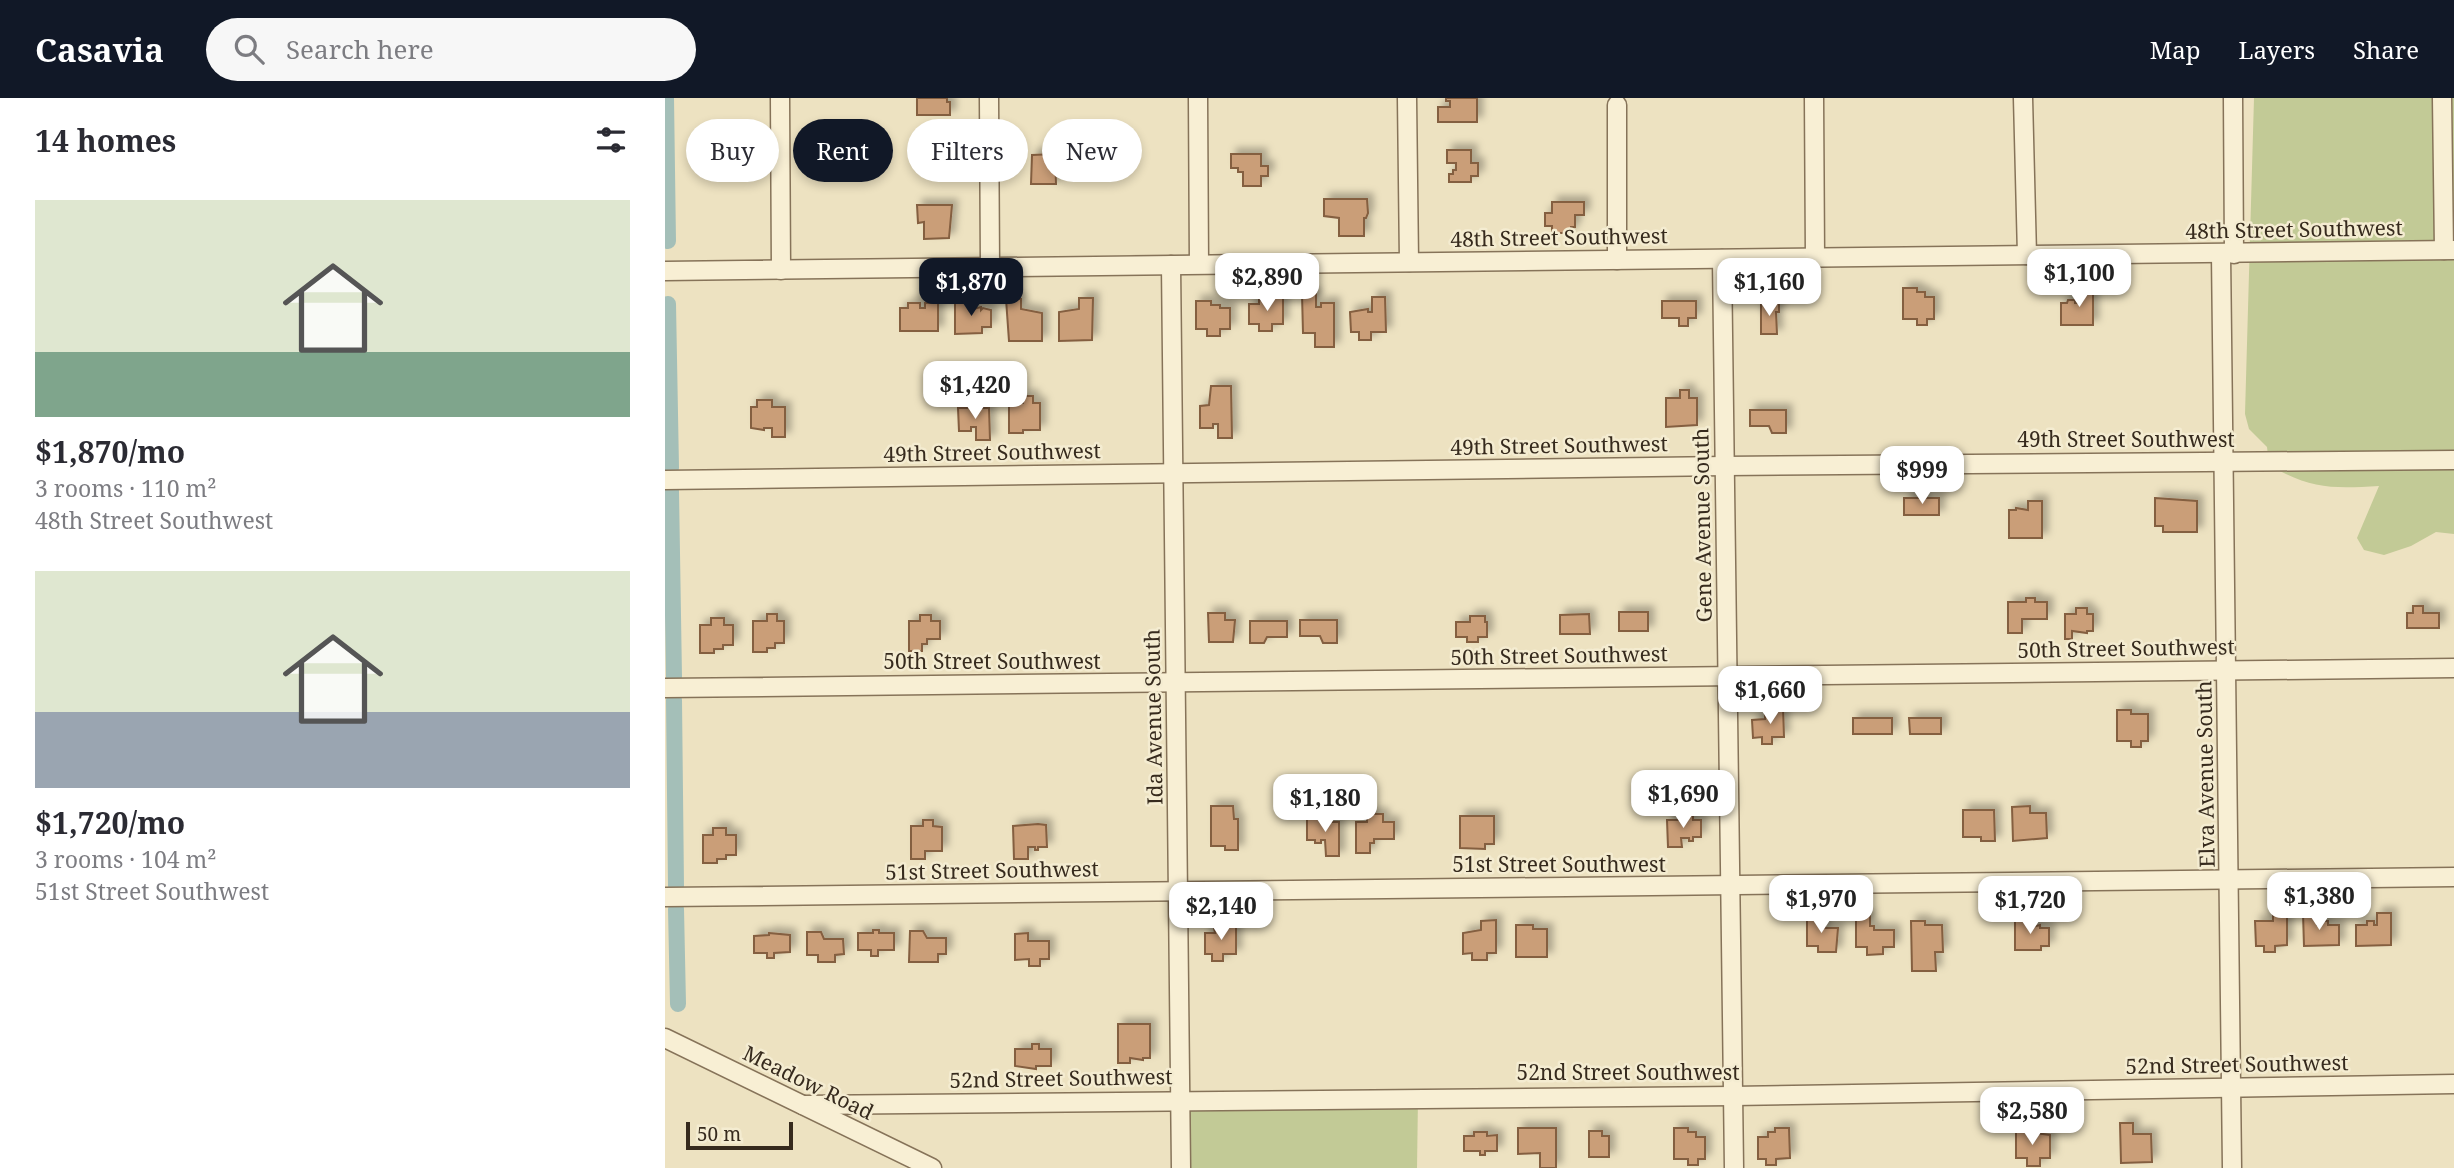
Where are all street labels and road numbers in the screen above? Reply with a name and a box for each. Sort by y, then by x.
street label: 48th Street Southwest [2185,213,2403,245]
street label: 48th Street Southwest [1450,221,1668,253]
street label: 49th Street Southwest [2017,425,2235,453]
street label: Gene Avenue South [1686,427,1718,623]
street label: 49th Street Southwest [1450,429,1668,461]
street label: 49th Street Southwest [883,436,1101,468]
street label: Ida Avenue South [1137,629,1169,805]
street label: 50th Street Southwest [2017,632,2235,664]
street label: 50th Street Southwest [1450,639,1668,671]
street label: 50th Street Southwest [883,647,1101,675]
street label: Elva Avenue South [2189,680,2221,868]
street label: 51st Street Southwest [1452,850,1666,878]
street label: 51st Street Southwest [885,854,1099,886]
street label: Meadow Road [739,1038,878,1126]
street label: 52nd Street Southwest [2125,1048,2349,1080]
street label: 52nd Street Southwest [1516,1058,1740,1086]
street label: 52nd Street Southwest [949,1062,1173,1094]

